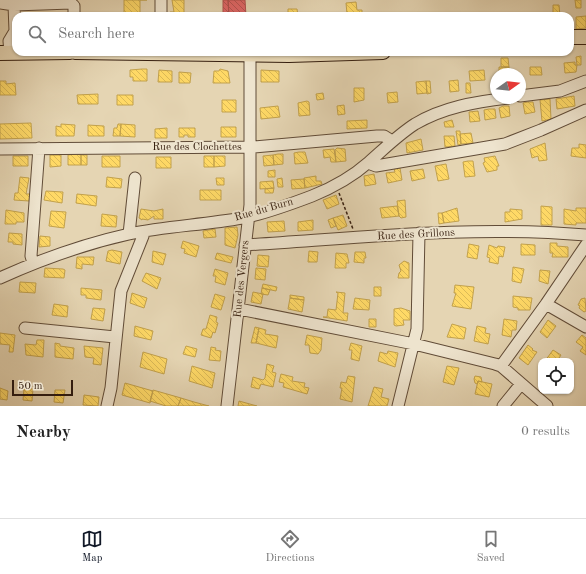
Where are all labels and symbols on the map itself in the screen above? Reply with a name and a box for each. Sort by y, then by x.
north arrow [490,68,526,104]
street label: Rue des Clochettes [152,142,242,153]
street label: Rue du Burn [233,196,295,224]
street label: Rue des Grillons [377,227,455,243]
street label: Rue des Vergers [232,239,252,318]
scale bar [12,378,73,397]

